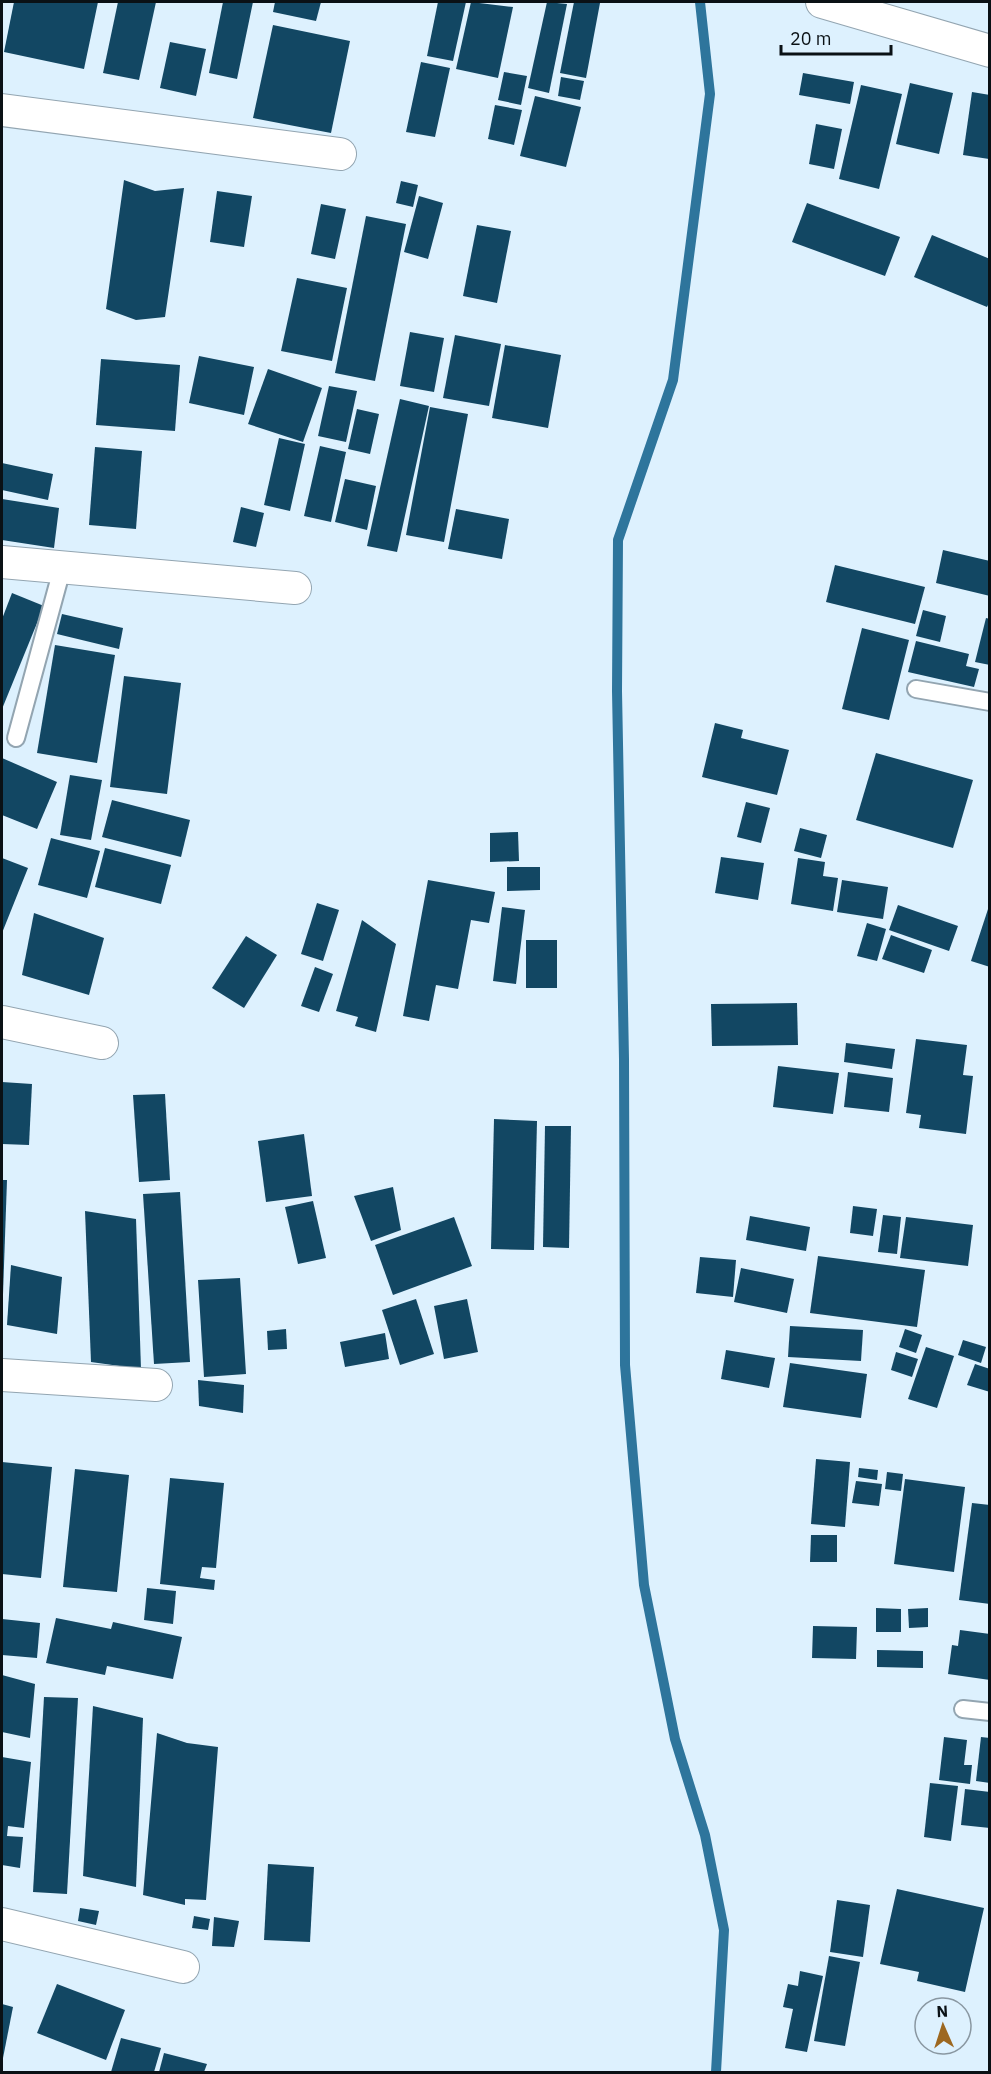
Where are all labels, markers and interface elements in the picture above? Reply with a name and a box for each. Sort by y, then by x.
scale bar [781,18,890,56]
text: 20 m [790,27,832,50]
north arrow [913,1996,973,2056]
text: N [936,2001,949,2021]

